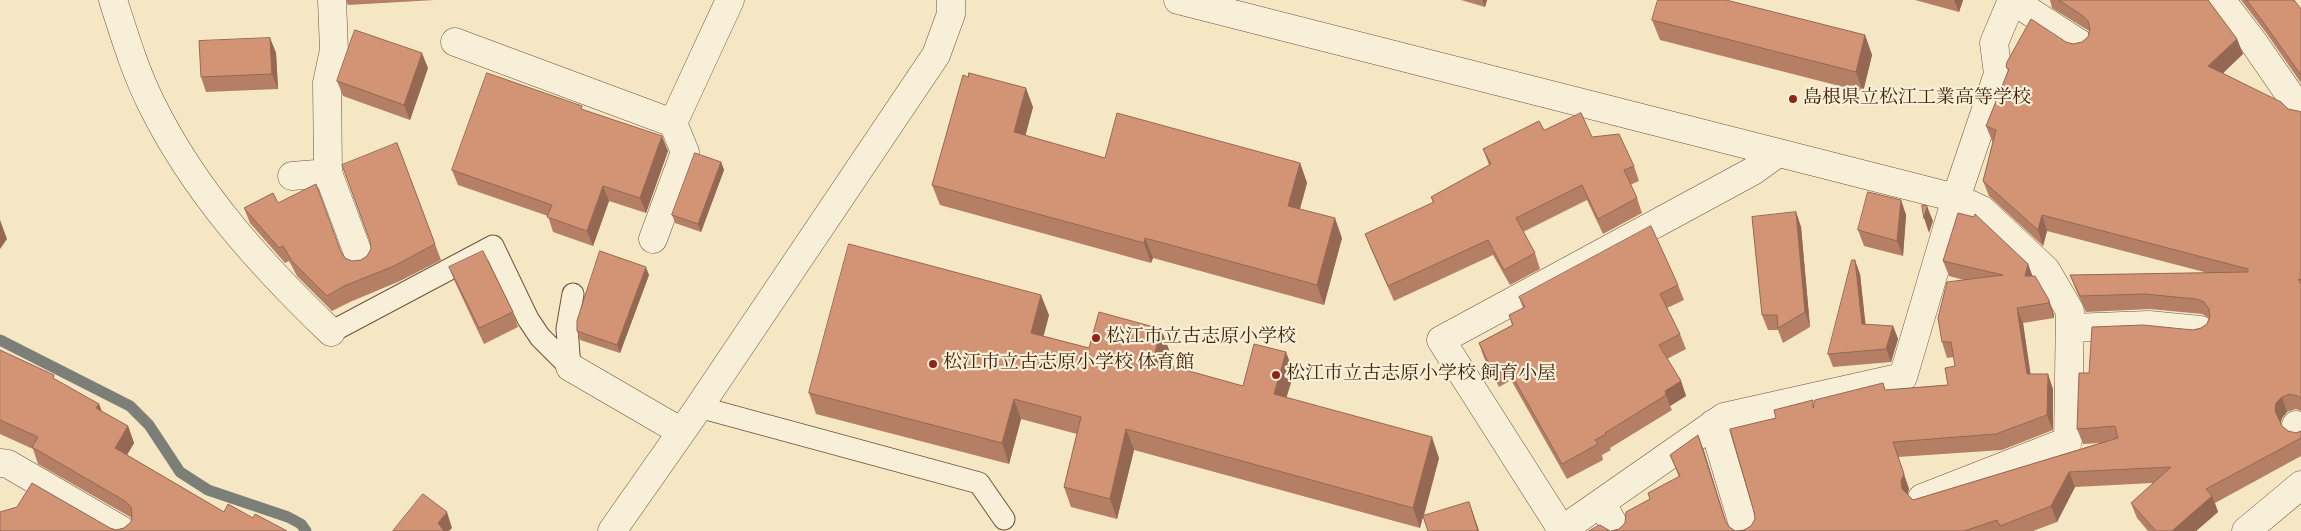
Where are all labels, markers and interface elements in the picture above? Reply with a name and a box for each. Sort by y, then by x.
place label: 島根県立松江工業高等学校 [1803,88,2031,110]
marker: 島根県立松江工業高等学校 [1787,93,1799,105]
place label: 松江市立古志原小学校 [1106,327,1296,349]
marker: 松江市立古志原小学校 [1090,332,1102,344]
place label: 松江市立古志原小学校 体育館 [943,353,1194,375]
marker: 松江市立古志原小学校 体育館 [927,358,939,370]
place label: 松江市立古志原小学校 飼育小屋 [1286,364,1556,386]
marker: 松江市立古志原小学校 飼育小屋 [1270,369,1282,381]

